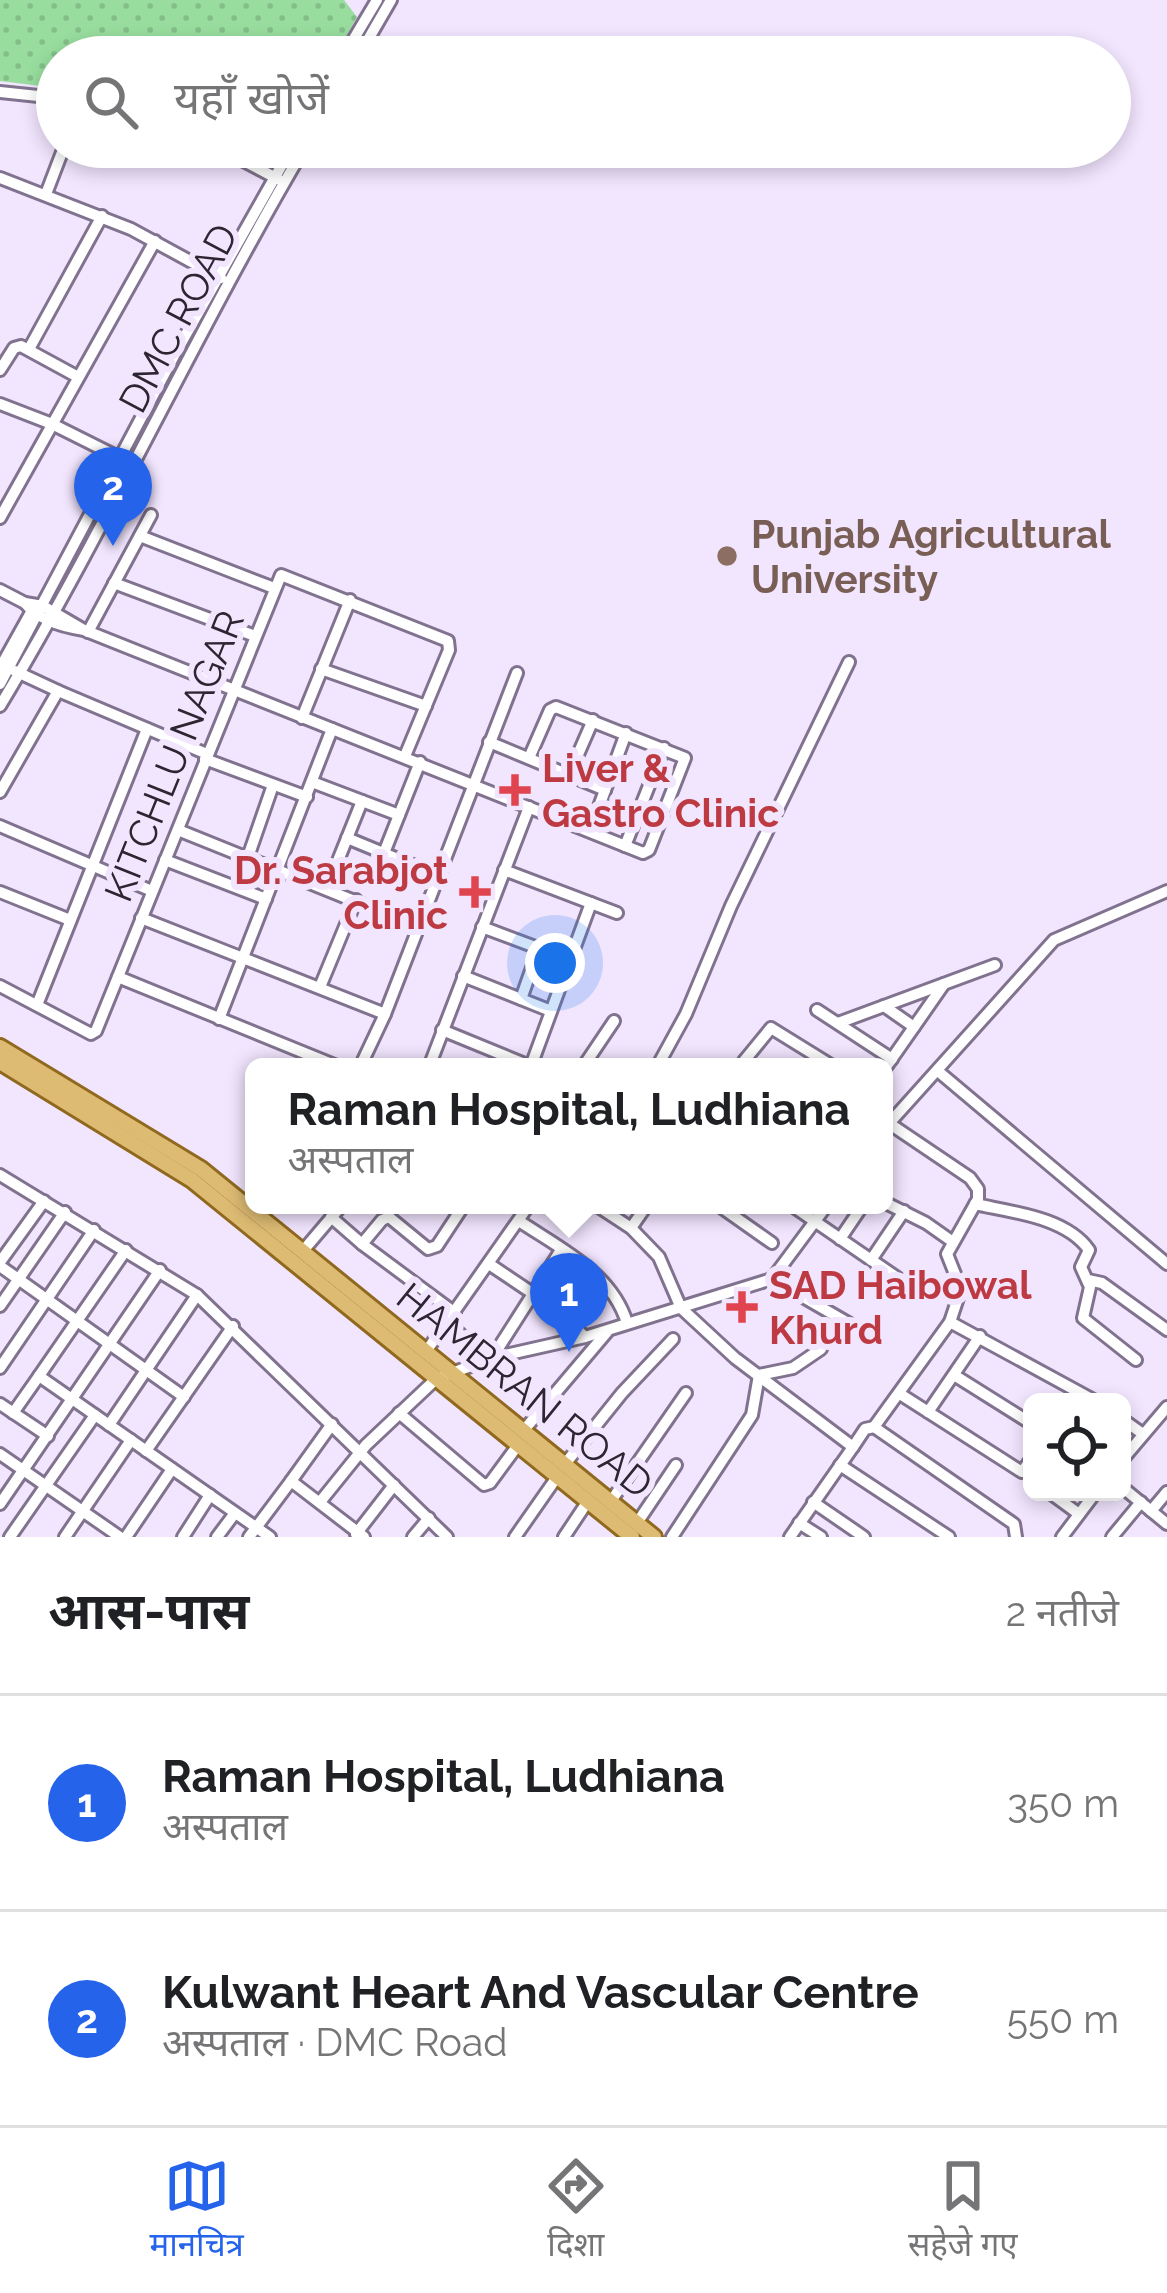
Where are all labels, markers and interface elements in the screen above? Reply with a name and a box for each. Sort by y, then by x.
search box [36,36,1131,168]
icon: search [78,69,144,135]
text: यहाँ खोजें [174,72,329,125]
street label: DMC ROAD [109,216,247,420]
pin: 2 [74,447,152,546]
place label: Punjab Agricultural University [751,511,1111,602]
marker: Punjab Agricultural University [714,543,740,569]
street label: KITCHLU NAGAR [95,604,253,908]
place label: Liver & Gastro Clinic [542,745,779,836]
marker: Liver & Gastro Clinic [499,774,531,806]
place label: Dr. Sarabjot Clinic [234,847,448,938]
marker: Dr. Sarabjot Clinic [459,876,491,908]
your location [525,933,585,993]
popup [245,1058,893,1214]
text: Raman Hospital, Ludhiana [288,1083,850,1136]
text: अस्पताल [288,1136,413,1182]
pin: 1 [530,1253,608,1352]
place label: SAD Haibowal Khurd [769,1262,1032,1353]
street label: HAMBRAN ROAD [388,1273,662,1507]
marker: SAD Haibowal Khurd [726,1291,758,1323]
map controls [1023,1393,1131,1501]
button: locate [1023,1393,1131,1501]
text: आस-पास [48,1581,249,1641]
text: 2 नतीजे [1006,1589,1119,1635]
text: Raman Hospital, Ludhiana [162,1750,725,1803]
text: 1 [77,1780,97,1826]
text: 350 m [1007,1780,1119,1826]
text: अस्पताल [162,1803,288,1849]
text: Kulwant Heart And Vascular Centre [162,1966,919,2019]
text: 2 [76,1996,98,2042]
text: 550 m [1007,1996,1119,2042]
text: अस्पताल · DMC Road [162,2019,508,2065]
tab: मानचित्र [150,2153,244,2269]
tab: दिशा [543,2153,609,2269]
tab: सहेजे गए [908,2153,1017,2269]

